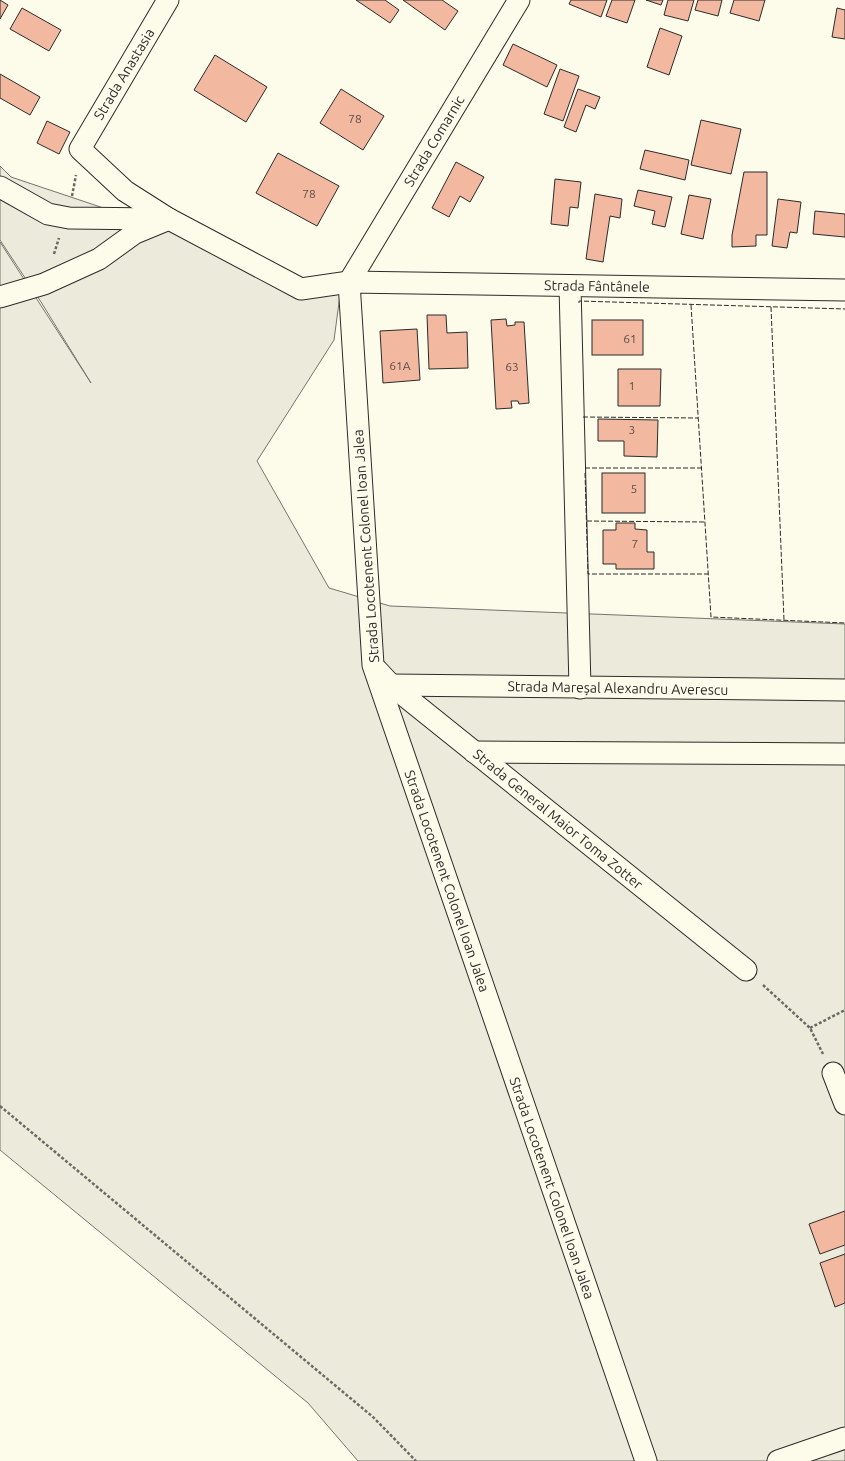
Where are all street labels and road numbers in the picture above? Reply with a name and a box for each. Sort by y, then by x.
street label: Strada Anastasia [90,25,158,123]
street label: Strada Comarnic [401,92,468,189]
street label: Strada Fântânele [544,277,650,295]
street label: Strada Locotenent Colonel Ioan Jalea [350,429,382,663]
street label: Strada Mareșal Alexandru Averescu [507,678,729,698]
street label: Strada General Maior Toma Zotter [470,746,646,893]
street label: Strada Locotenent Colonel Ioan Jalea [401,768,493,994]
street label: Strada Locotenent Colonel Ioan Jalea [506,1075,598,1301]

